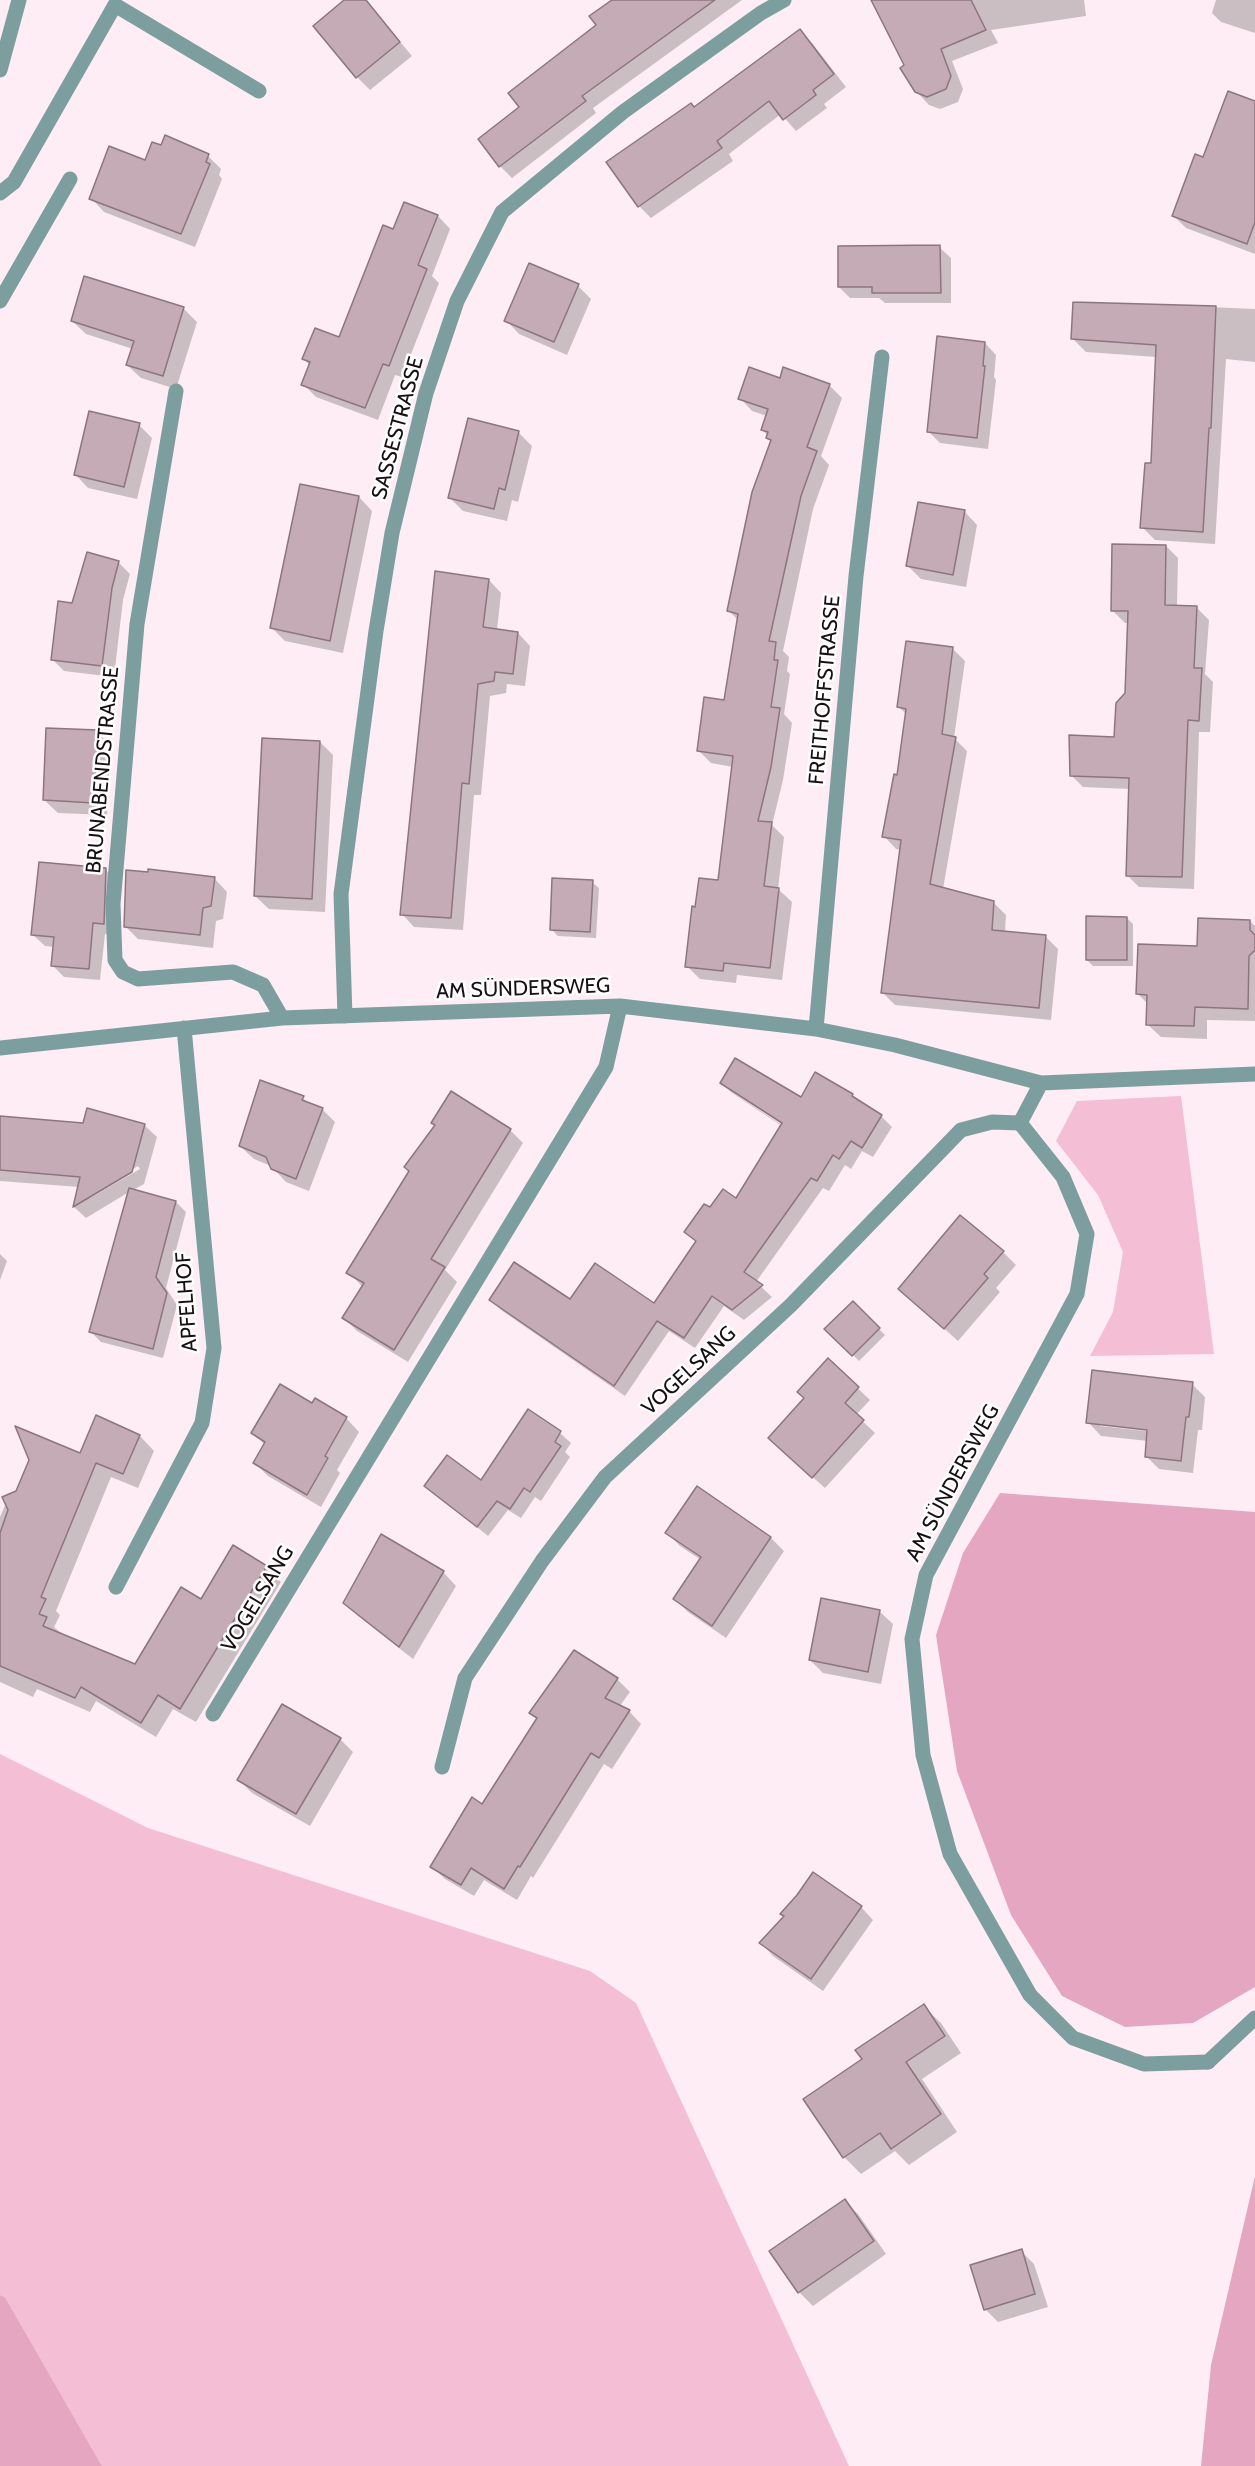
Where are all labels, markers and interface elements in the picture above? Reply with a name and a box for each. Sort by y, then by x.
street label: SASSESTRASSE [367,354,429,502]
street label: FREITHOFFSTRASSE [804,594,846,786]
street label: BRUNABENDSTRASSE [81,666,125,874]
street label: AM SÜNDERSWEG [436,973,610,1005]
street label: APFELHOF [171,1251,203,1353]
street label: VOGELSANG [637,1321,741,1421]
street label: AM SÜNDERSWEG [901,1400,1005,1566]
street label: VOGELSANG [217,1541,299,1657]

